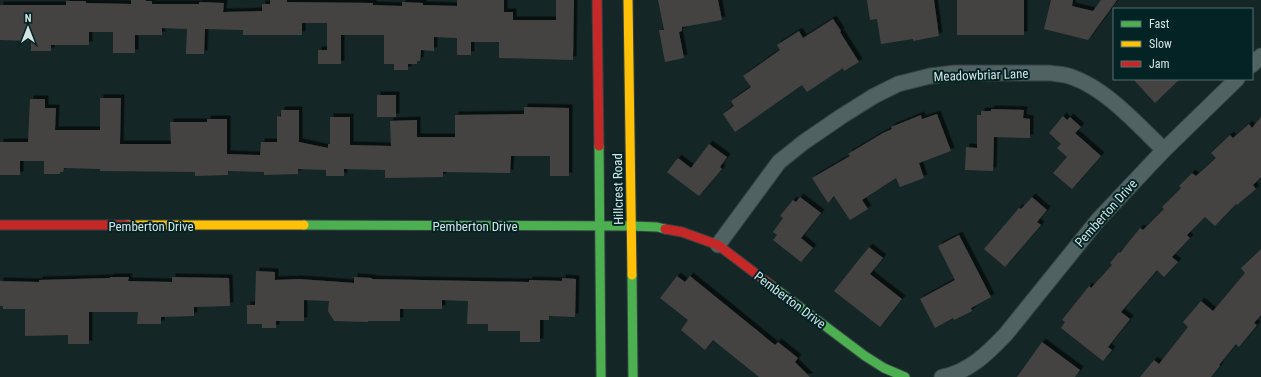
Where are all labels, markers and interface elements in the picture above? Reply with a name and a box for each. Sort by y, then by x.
north arrow [8,8,48,48]
legend [1113,8,1253,80]
text: N [25,12,32,25]
text: Fast [1149,17,1170,31]
text: Slow [1149,37,1172,51]
text: Jam [1149,57,1170,71]
street label: Meadowbriar Lane [933,66,1029,84]
street label: Hillcrest Road [610,153,626,225]
street label: Pemberton Drive [1072,176,1140,250]
street label: Pemberton Drive [108,219,194,234]
street label: Pemberton Drive [432,219,518,234]
street label: Pemberton Drive [751,268,829,332]

